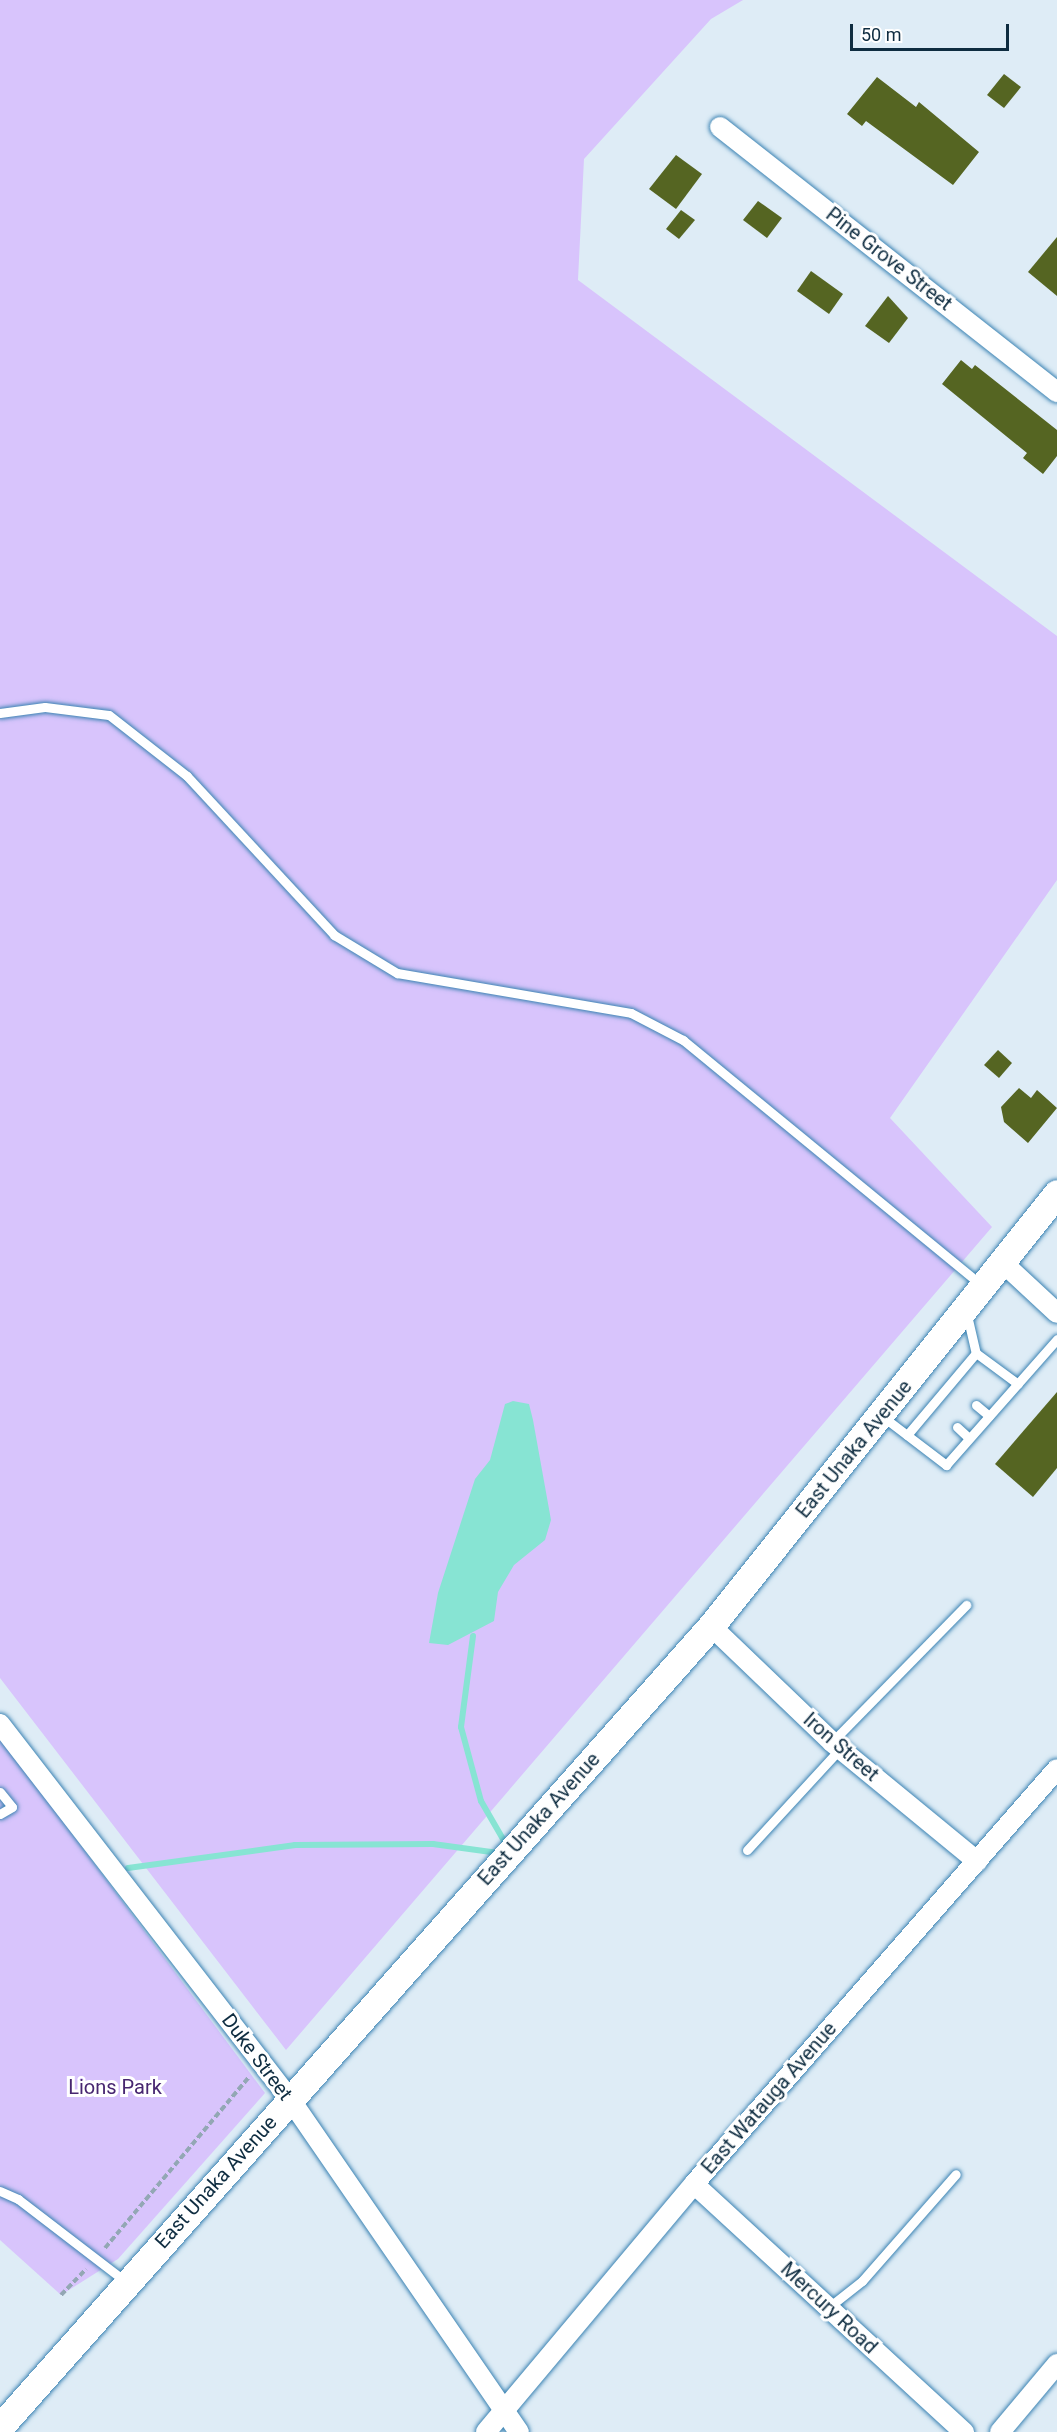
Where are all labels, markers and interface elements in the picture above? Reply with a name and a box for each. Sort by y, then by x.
scale bar [853,12,1012,50]
text: 50 m [861,24,901,45]
street label: Pine Grove Street [821,202,957,316]
street label: East Unaka Avenue [791,1375,917,1523]
street label: Iron Street [798,1708,884,1786]
street label: East Unaka Avenue [473,1748,605,1890]
street label: Duke Street [217,2009,297,2105]
street label: East Watauga Avenue [697,2017,841,2179]
park label: Lions Park [68,2075,162,2099]
street label: East Unaka Avenue [150,2111,282,2253]
street label: Mercury Road [776,2257,882,2359]

